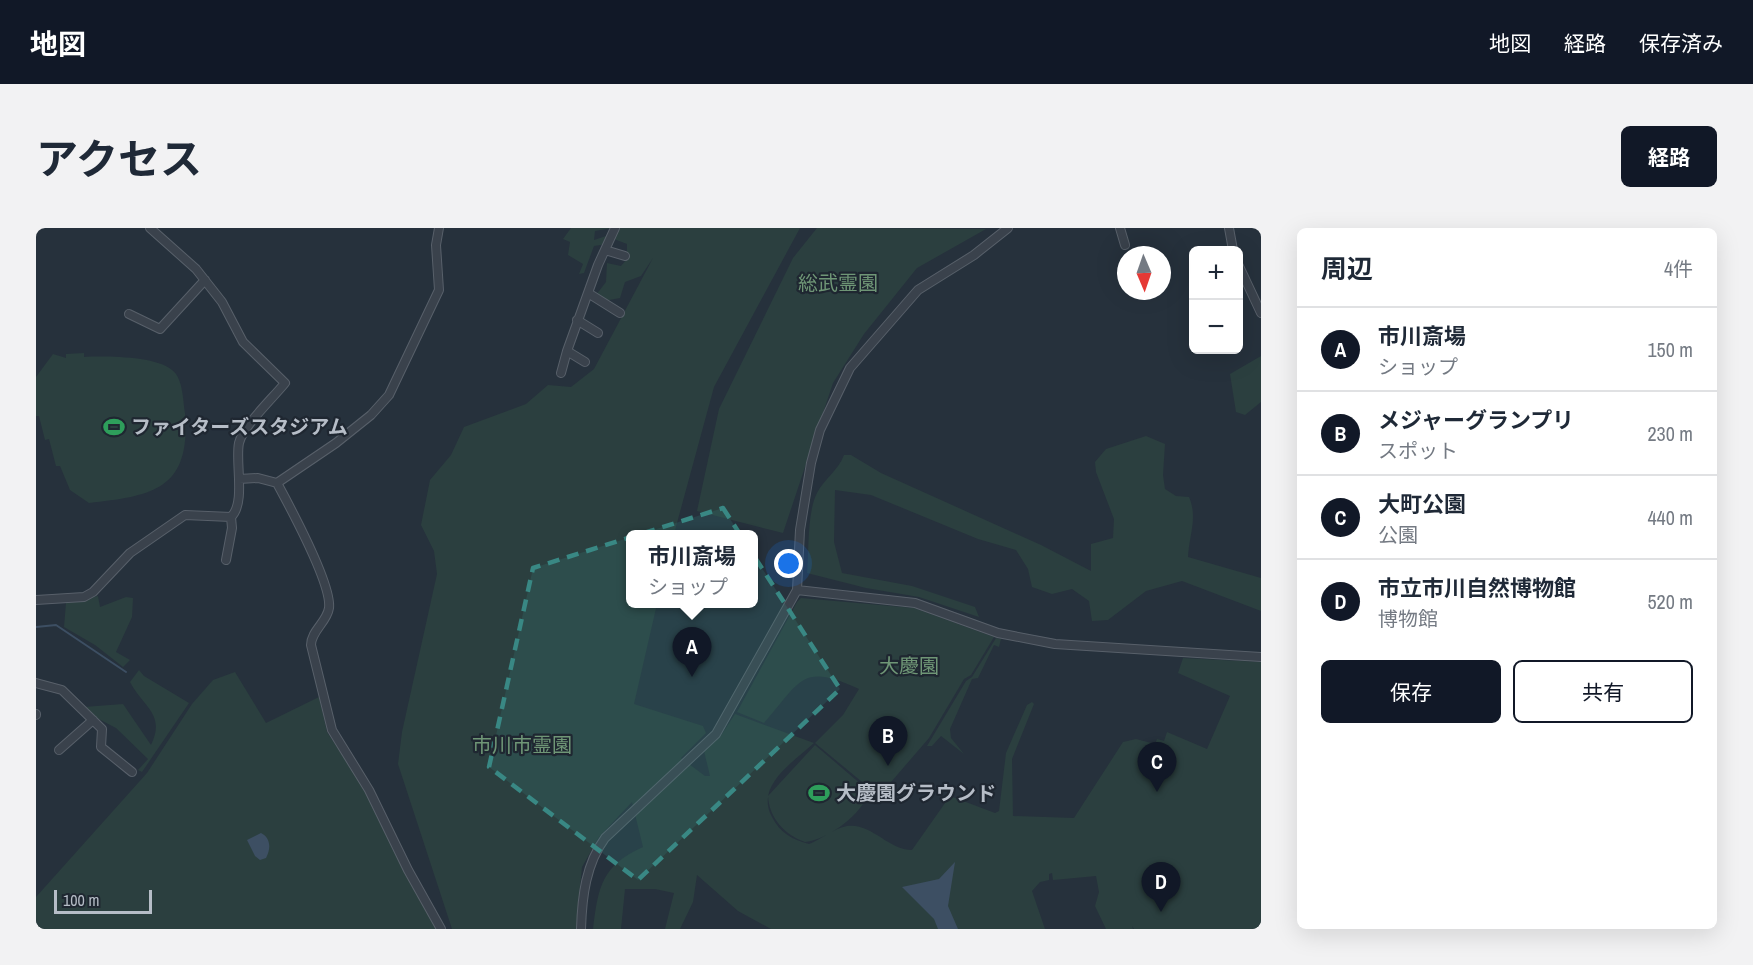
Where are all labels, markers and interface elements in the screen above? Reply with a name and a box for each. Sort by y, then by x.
text: 地図 [30,25,86,63]
text: 地図 [1489,29,1531,58]
text: 経路 [1564,29,1606,58]
text: 保存済み [1639,29,1723,58]
button: 経路 [1621,126,1717,187]
text: アクセス [36,131,202,187]
north arrow [1117,246,1171,300]
map controls [1189,246,1243,354]
button: + [1189,246,1243,300]
text: 周辺 [1321,251,1373,286]
text: 4件 [1664,255,1693,282]
park label: 総武霊園 [798,269,878,296]
button: − [1189,300,1243,354]
text: 市川斎場 [1378,321,1466,351]
text: A [1335,336,1346,363]
text: 150 m [1647,336,1693,363]
text: ショップ [1378,353,1458,380]
text: メジャーグランプリ [1378,405,1574,435]
place label: ファイターズスタジアム [131,413,348,440]
sports icon: ファイターズスタジアム [102,415,126,439]
text: B [1335,420,1346,447]
text: 230 m [1647,420,1693,447]
text: スポット [1378,437,1458,464]
text: 大町公園 [1378,489,1466,519]
text: C [1335,504,1346,531]
text: 440 m [1647,504,1693,531]
text: 公園 [1378,521,1418,548]
popup [626,530,758,608]
text: 市川斎場 [648,541,736,571]
your location [774,549,803,578]
text: ショップ [648,573,728,600]
text: 市立市川自然博物館 [1378,573,1576,603]
text: D [1335,588,1346,615]
text: 520 m [1647,588,1693,615]
text: 博物館 [1378,605,1438,632]
pin: A [672,628,712,677]
park label: 大慶園 [879,652,939,679]
button: 保存 [1321,660,1501,723]
button: 共有 [1513,660,1693,723]
pin: B [868,716,908,766]
park label: 市川市霊園 [472,731,572,758]
pin: C [1138,742,1176,792]
place label: 大慶園グラウンド [836,779,996,806]
sports icon: 大慶園グラウンド [807,781,831,805]
pin: D [1142,862,1180,912]
scale bar [54,887,152,914]
text: 100 m [63,889,99,911]

